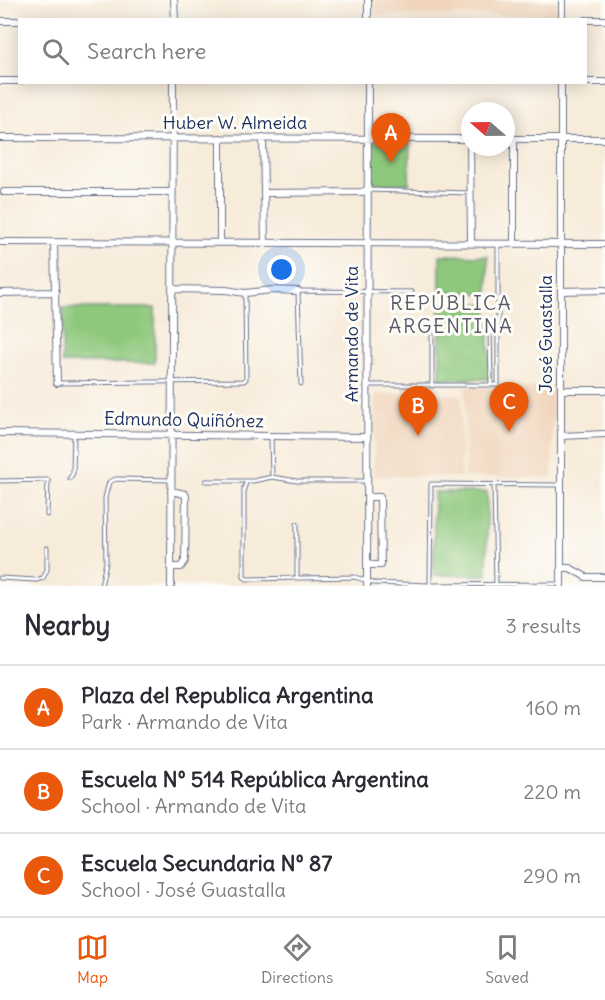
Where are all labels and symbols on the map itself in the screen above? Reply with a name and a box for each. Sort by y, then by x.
north arrow [461,102,515,156]
street label: Huber W. Almeida [163,111,307,134]
pin: A [372,114,410,163]
your location [267,255,296,284]
street label: Armando de Vita [340,266,363,402]
street label: José Guastalla [534,275,557,393]
district label: REPÚBLICA ARGENTINA [389,290,513,338]
pin: C [490,382,528,432]
pin: B [398,386,438,436]
street label: Edmundo Quiñónez [104,407,265,432]

